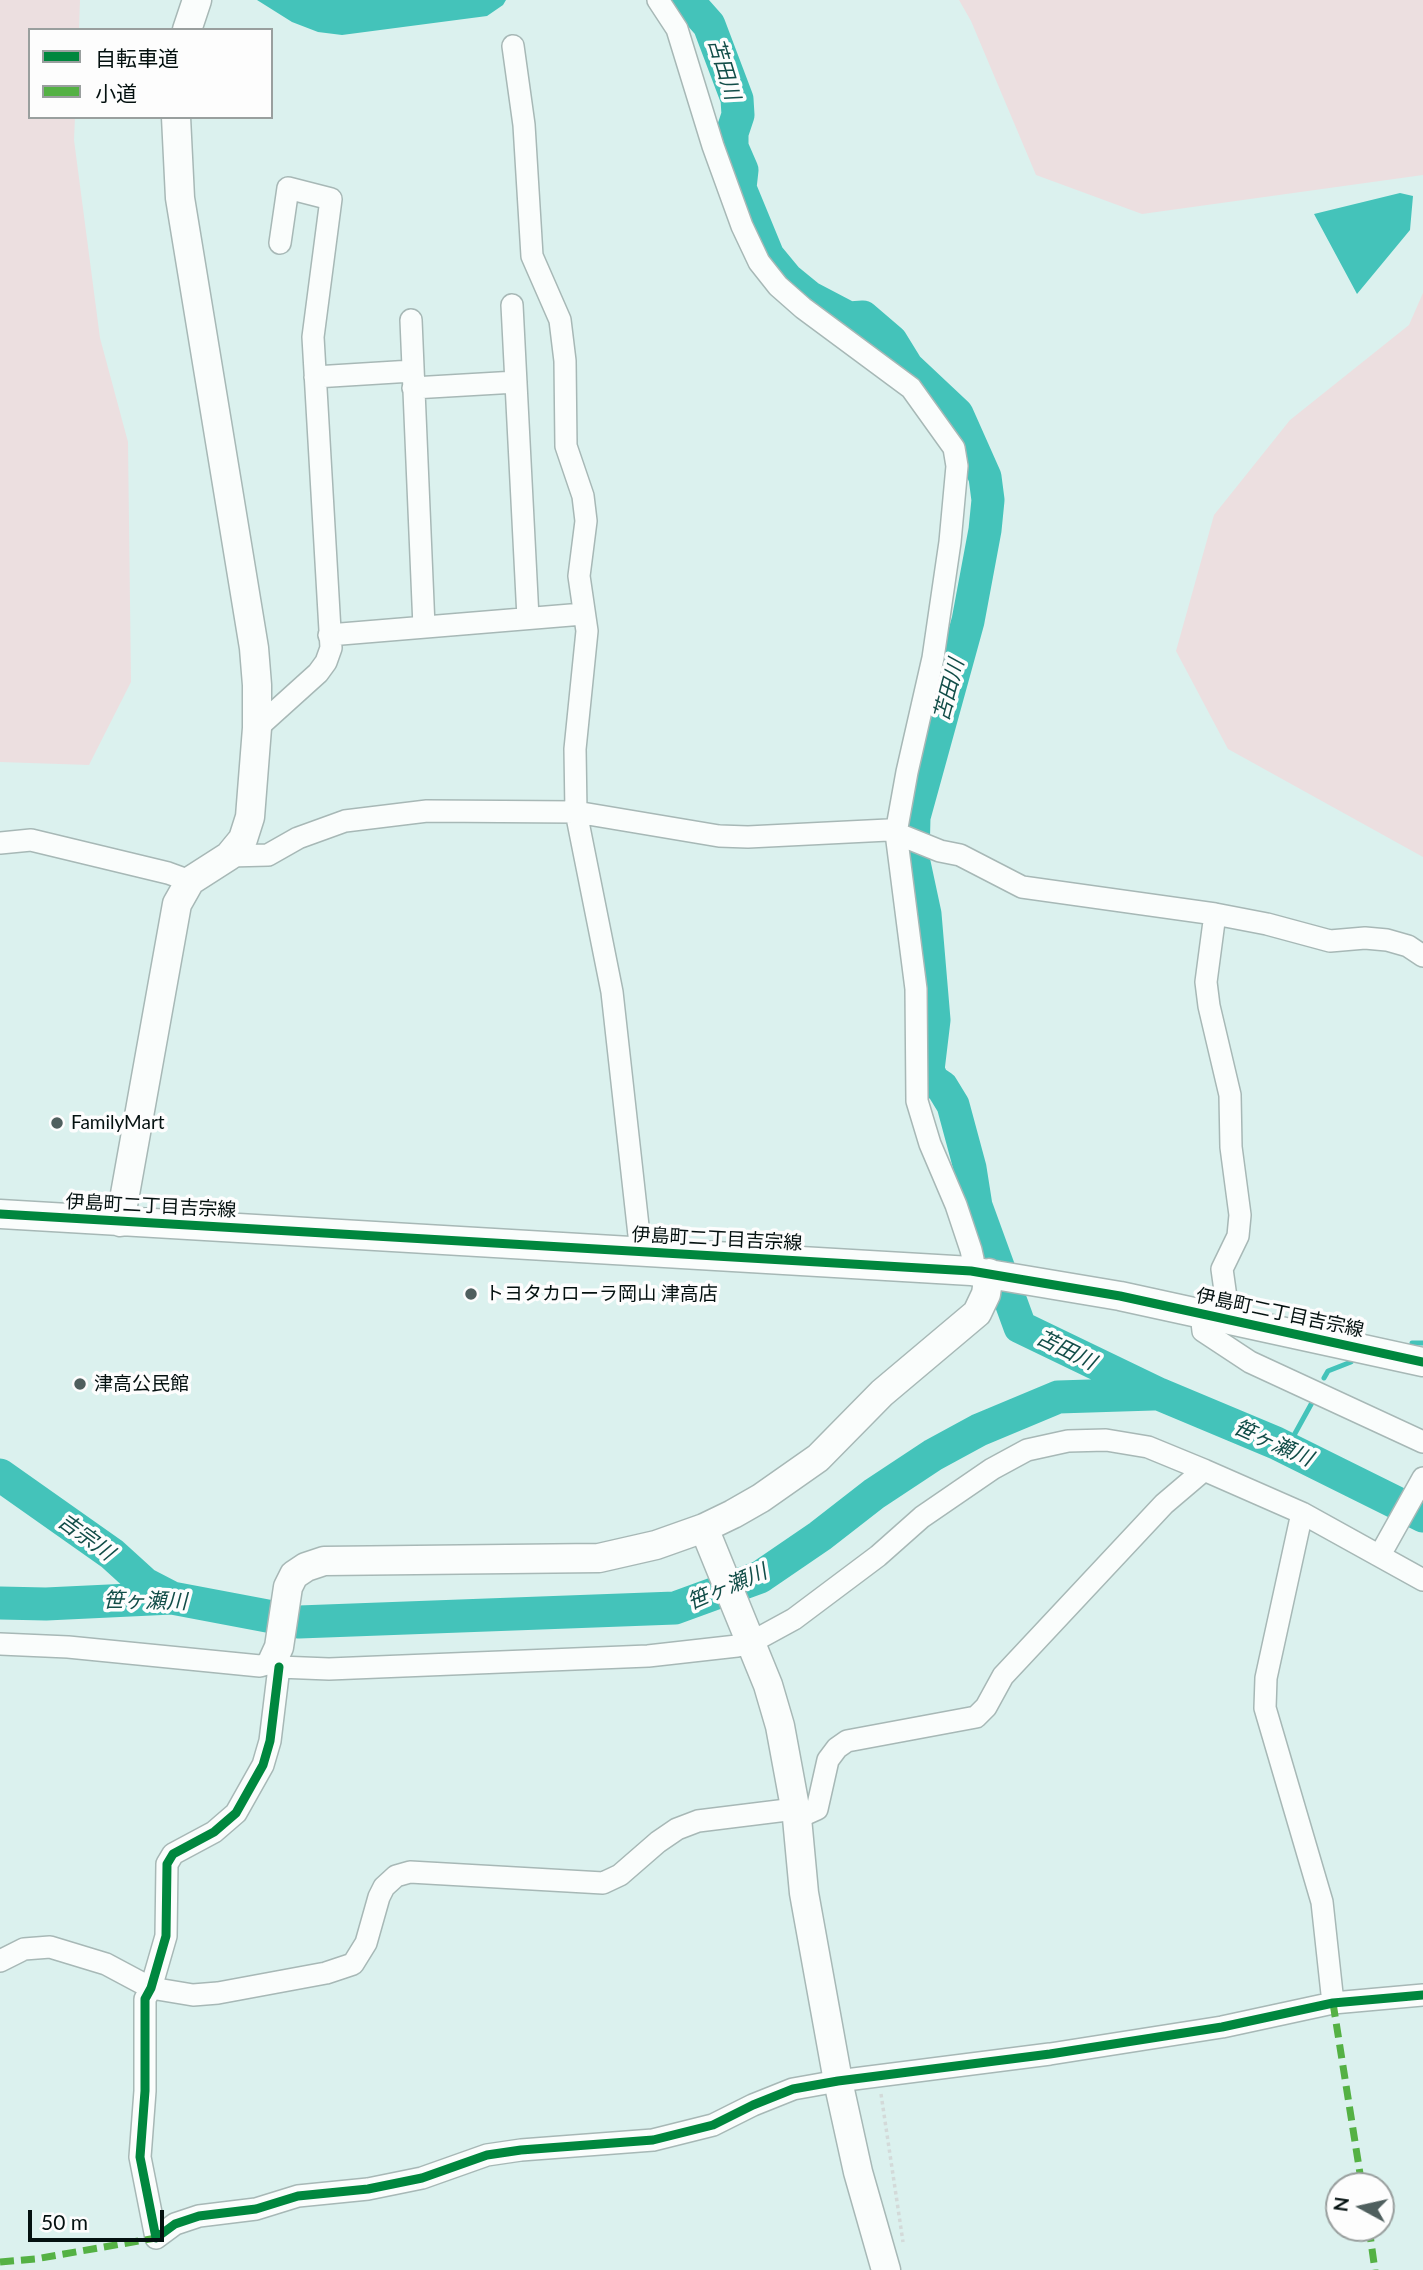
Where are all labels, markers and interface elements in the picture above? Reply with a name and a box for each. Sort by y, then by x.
legend [28,28,273,119]
water label: 苫田川 [703,35,745,103]
text: 自転車道 [95,45,179,70]
text: 小道 [95,80,137,105]
water label: 苫田川 [929,656,969,724]
place label: FamilyMart [71,1112,165,1134]
marker: FamilyMart [49,1115,65,1131]
street label: 伊島町二丁目吉宗線 [65,1190,237,1222]
street label: 伊島町二丁目吉宗線 [631,1223,803,1255]
place label: トヨタカローラ岡山 津高店 [485,1283,718,1305]
street label: 伊島町二丁目吉宗線 [1194,1284,1366,1342]
marker: トヨタカローラ岡山 津高店 [463,1286,479,1302]
water label: 苫田川 [1032,1325,1100,1375]
place label: 津高公民館 [94,1373,189,1395]
marker: 津高公民館 [72,1376,88,1392]
water label: 笹ヶ瀬川 [1230,1414,1316,1472]
water label: 吉宗川 [53,1508,119,1566]
water label: 笹ヶ瀬川 [683,1559,771,1615]
water label: 笹ヶ瀬川 [103,1588,187,1614]
north arrow [1325,2172,1395,2242]
text: N [1328,2195,1353,2213]
scale bar [32,2196,168,2240]
text: 50 m [41,2209,88,2234]

